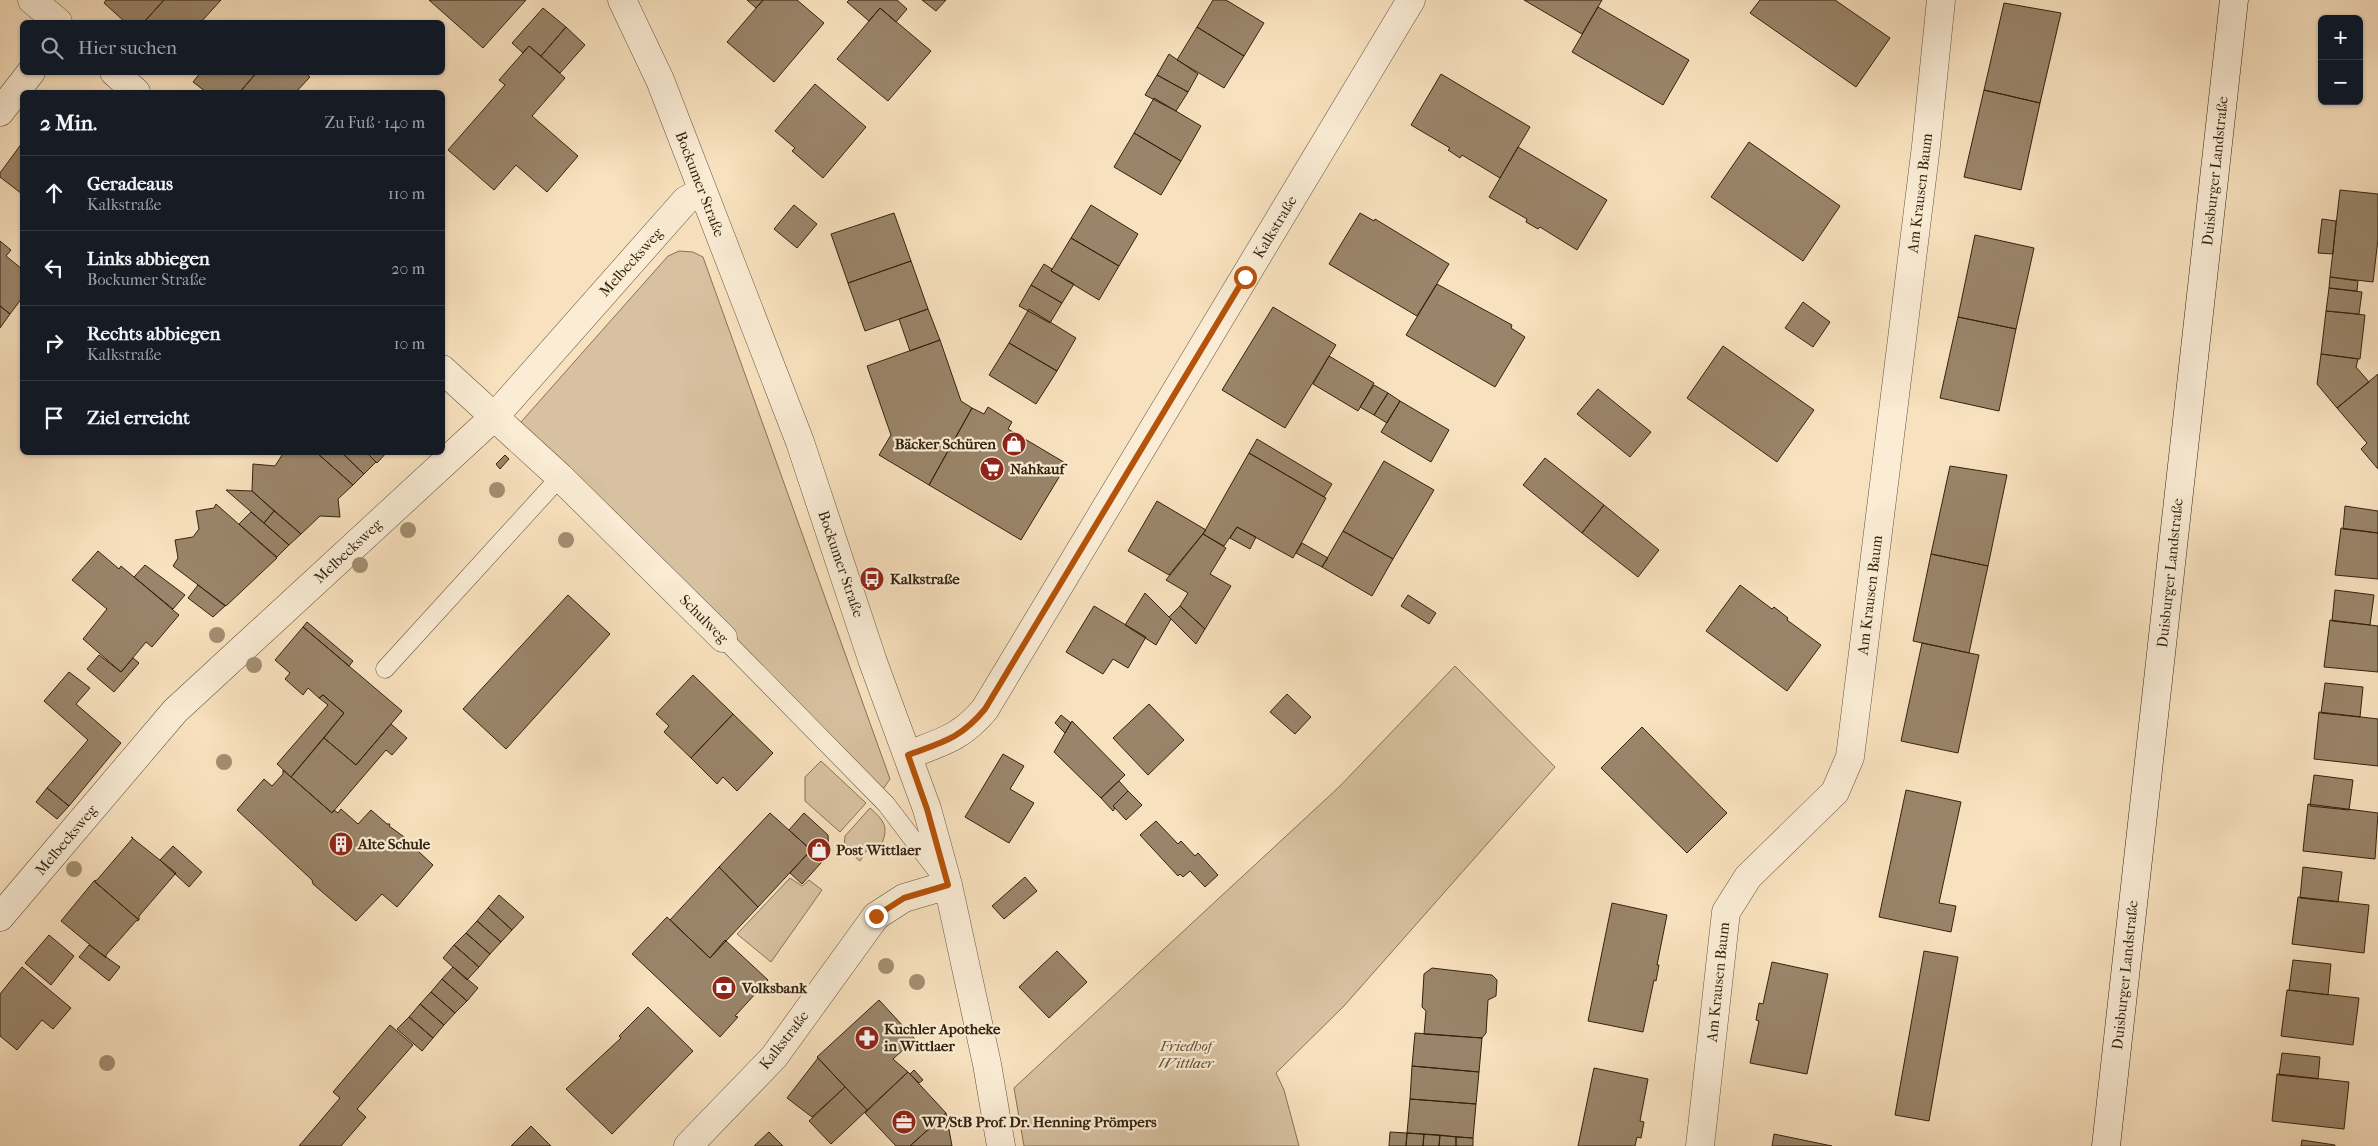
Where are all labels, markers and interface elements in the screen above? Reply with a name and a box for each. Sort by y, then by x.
map controls [2318,15,2363,105]
button: + [2318,15,2363,60]
search box [20,20,445,75]
icon: search [38,34,66,62]
text: Hier suchen [78,37,177,59]
button: − [2318,60,2363,105]
street label: Duisburger Landstraße [2198,95,2232,247]
text: 2 Min. [40,111,97,135]
text: Zu Fuß · 140 m [325,113,425,132]
street label: Bockumer Straße [672,129,729,240]
street label: Am Krausen Baum [1904,132,1936,255]
text: Geradeaus [87,173,173,195]
icon: ahead [40,179,68,207]
text: 110 m [388,184,425,203]
street label: Kalkstraße [1249,192,1301,262]
text: Kalkstraße [87,195,161,214]
street label: Melbecksweg [595,223,667,300]
text: Links abbiegen [87,248,210,270]
icon: left [40,254,68,282]
text: 20 m [391,259,425,278]
route start [1234,266,1257,289]
text: Bockumer Straße [87,270,206,289]
text: Rechts abbiegen [87,323,221,345]
icon: right [40,329,68,357]
text: 10 m [394,334,425,353]
text: Kalkstraße [87,345,161,364]
icon: arrive [40,404,68,432]
text: Ziel erreicht [87,407,190,429]
shop icon: Bäcker Schüren [1001,431,1027,457]
place label: Bäcker Schüren [895,435,996,453]
supermarket icon: Nahkauf [979,456,1005,482]
place label: Nahkauf [1010,460,1068,478]
street label: Duisburger Landstraße [2153,497,2187,649]
street label: Bockumer Straße [814,508,868,620]
street label: Melbecksweg [310,514,386,587]
street label: Am Krausen Baum [1854,534,1886,657]
bus stop icon: Kalkstraße [859,566,885,592]
place label: Kalkstraße [890,570,960,588]
street label: Schulweg [676,591,733,648]
street label: Melbecksweg [31,800,101,879]
building icon: Alte Schule [328,831,354,857]
place label: Alte Schule [357,835,431,853]
shop icon: Post Wittlaer [806,837,832,863]
place label: Post Wittlaer [836,841,922,859]
street label: Duisburger Landstraße [2108,899,2142,1051]
route end [865,905,888,928]
street label: Am Krausen Baum [1703,921,1733,1044]
bank icon: Volksbank [711,975,737,1001]
place label: Volksbank [741,979,808,997]
street label: Kalkstraße [755,1007,813,1073]
place label: Kuchler Apotheke in Wittlaer [883,1020,1001,1055]
pharmacy icon: Kuchler Apotheke in Wittlaer [854,1025,880,1051]
park label: Friedhof Wittlaer [1158,1037,1216,1072]
office icon: WP/StB Prof. Dr. Henning Prömpers [891,1109,917,1135]
place label: WP/StB Prof. Dr. Henning Prömpers [921,1113,1157,1131]

